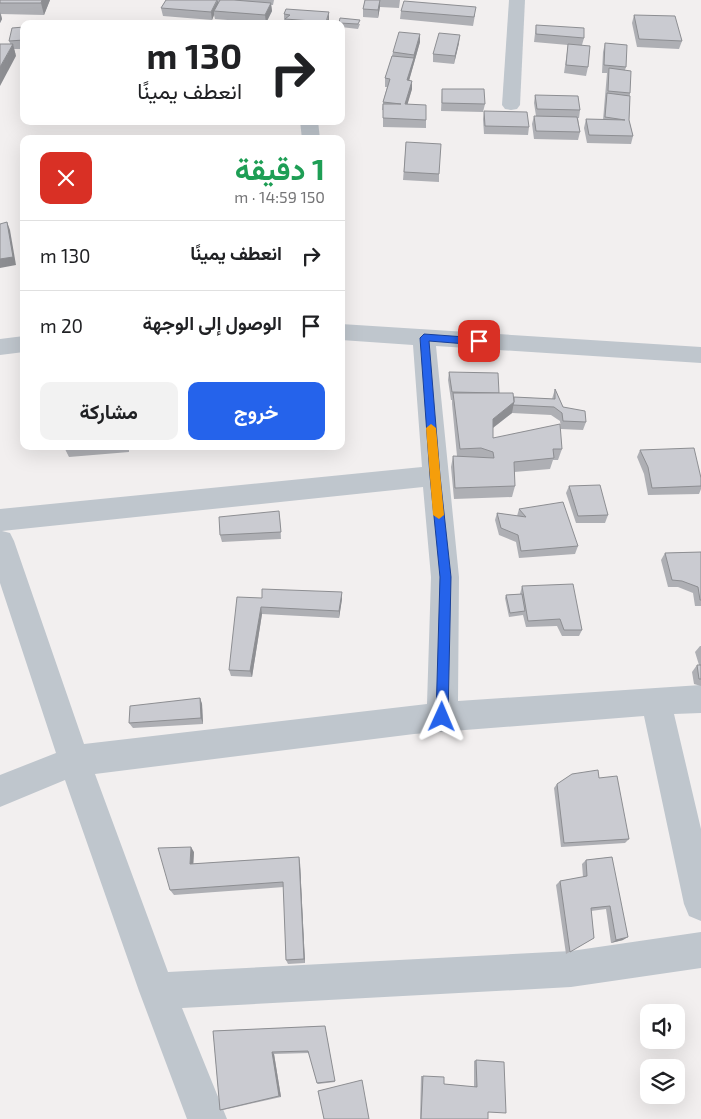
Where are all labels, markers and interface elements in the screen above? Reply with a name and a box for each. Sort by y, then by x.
text: 130 m [147,34,242,76]
icon: right [260,40,325,105]
text: انعطف يمينًا [137,77,242,103]
text: 1 دقيقة [235,150,325,186]
button: close [40,152,92,204]
text: 150 m · 14:59 [234,187,325,206]
text: انعطف يمينًا [190,241,282,264]
icon: right [297,242,325,270]
text: 130 m [40,244,91,267]
text: الوصول إلى الوجهة [142,311,282,334]
icon: arrive [297,312,325,340]
text: 20 m [40,314,83,337]
pin [458,320,500,362]
icon: arrive [465,327,493,355]
button: مشاركة [40,382,178,440]
button: خروج [188,382,325,440]
position arrow [415,690,467,742]
map controls [640,1004,685,1104]
button: sound [640,1004,685,1049]
button: layers [640,1059,685,1104]

